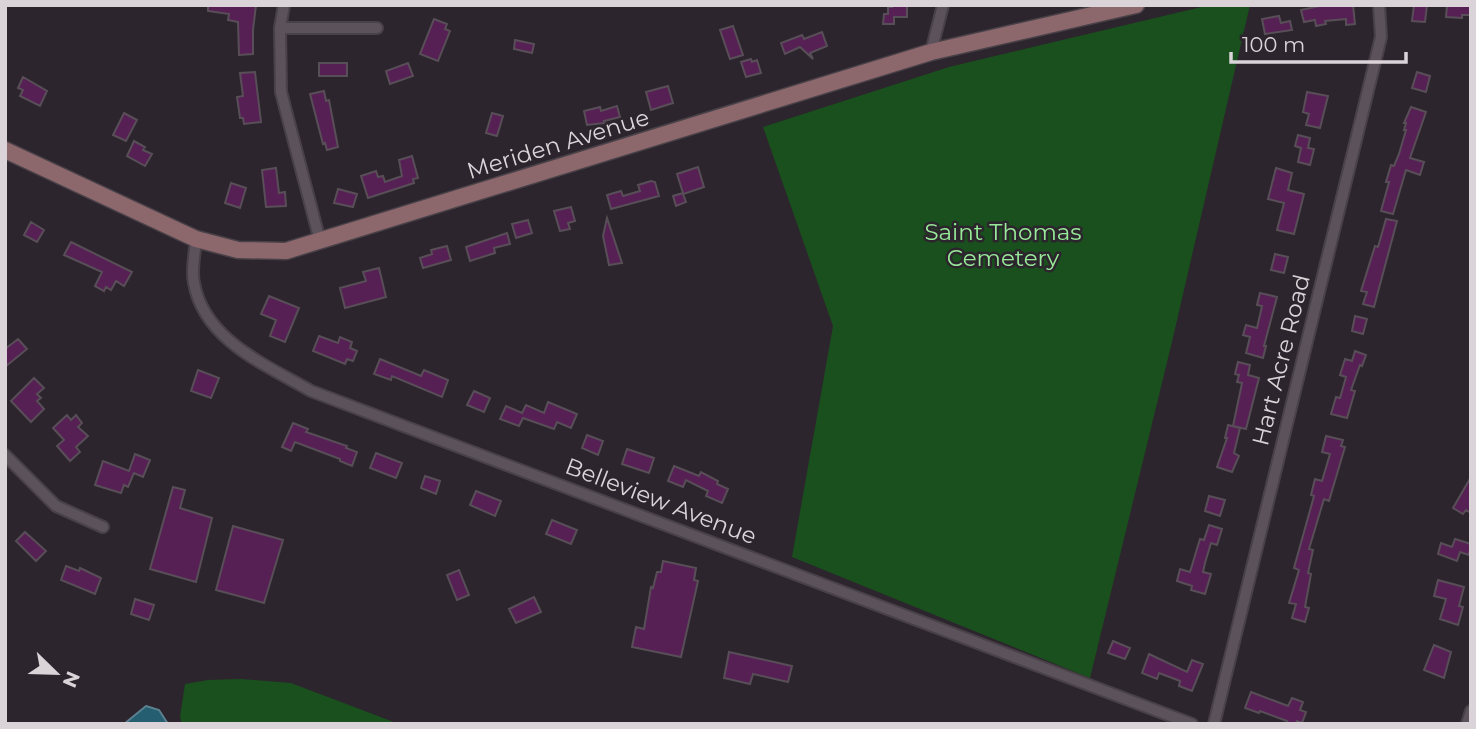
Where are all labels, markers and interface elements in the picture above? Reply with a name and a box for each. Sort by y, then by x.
scale bar [1231,21,1406,65]
text: 100 m [1242,32,1305,57]
street label: Meriden Avenue [464,103,652,185]
park label: Saint Thomas Cemetery [924,218,1082,272]
street label: Hart Acre Road [1246,271,1316,449]
street label: Belleview Avenue [561,452,761,550]
north arrow [21,638,91,708]
text: N [58,668,85,691]

